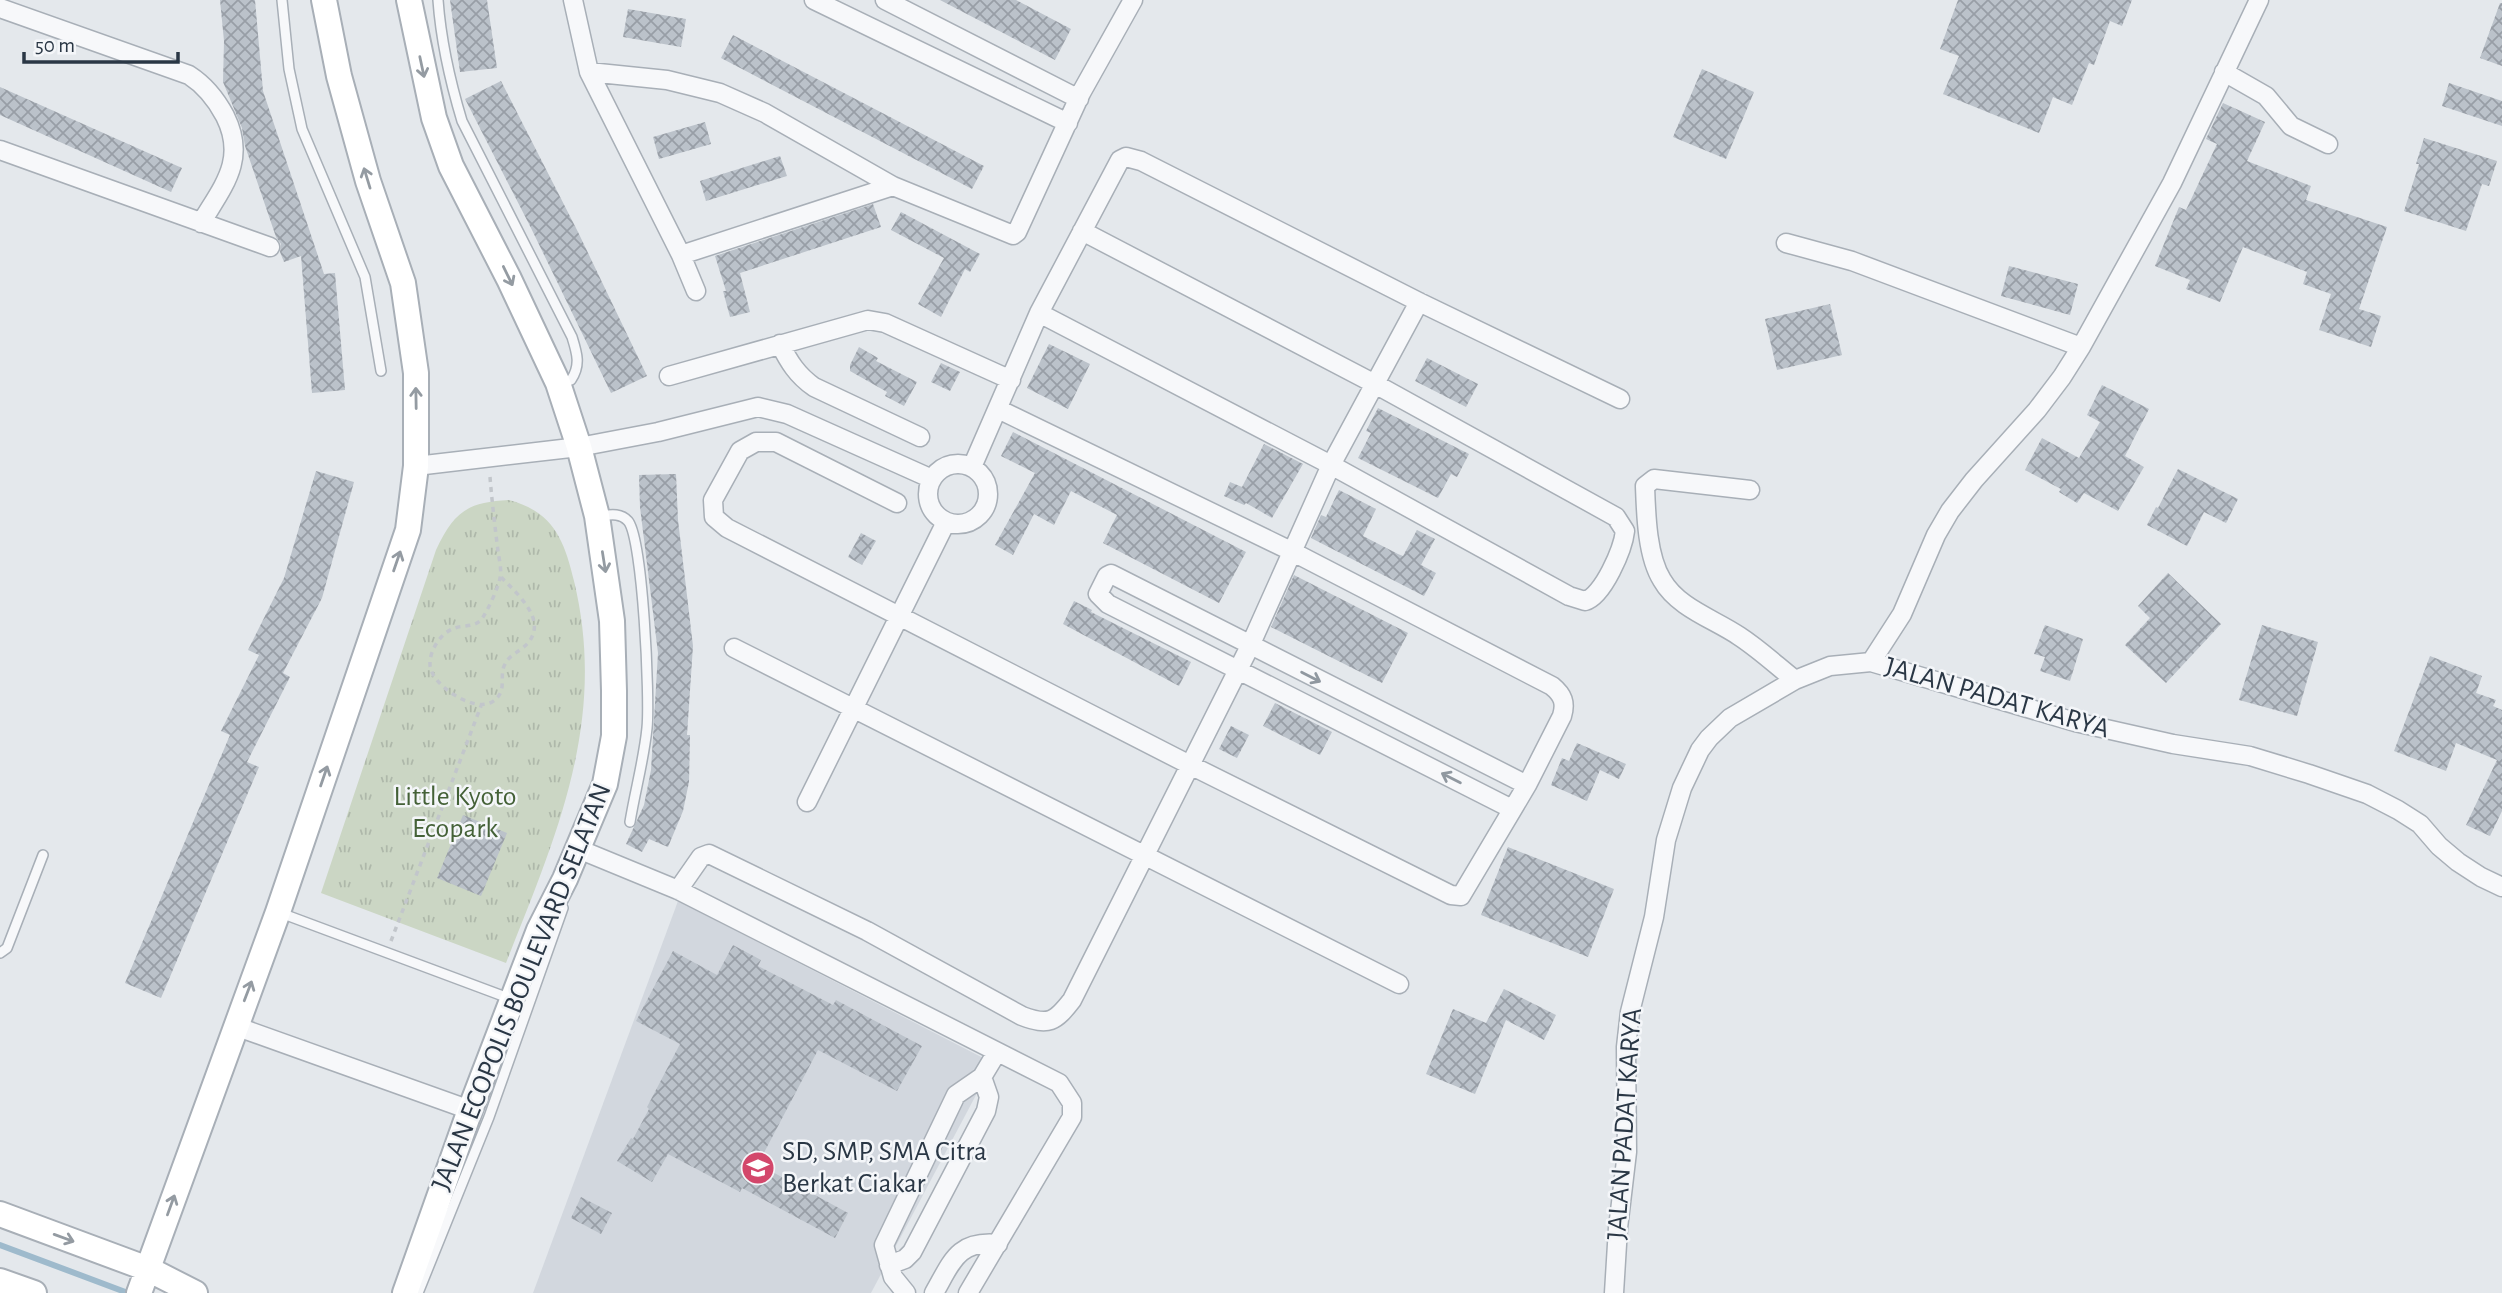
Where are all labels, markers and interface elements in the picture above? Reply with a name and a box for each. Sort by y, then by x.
scale bar [24,21,178,65]
text: 50 m [35,35,75,56]
one-way arrow [416,55,430,78]
one-way arrow [359,167,372,189]
one-way arrow [501,265,515,286]
one-way arrow [409,387,423,410]
one-way arrow [391,550,404,572]
one-way arrow [597,550,610,573]
street label: JALAN PADAT KARYA [1881,653,2113,743]
one-way arrow [1300,670,1321,684]
one-way arrow [319,766,331,788]
one-way arrow [1441,770,1462,784]
street label: JALAN ECOPOLIS BOULEVARD SELATAN [427,779,617,1195]
park label: Little Kyoto Ecopark [394,783,516,843]
one-way arrow [243,980,255,1002]
street label: JALAN PADAT KARYA [1603,1007,1647,1241]
place label: SD, SMP, SMA Citra Berkat Ciakar [782,1138,987,1198]
school or university icon: SD, SMP, SMA Citra Berkat Ciakar [739,1149,777,1187]
one-way arrow [166,1194,178,1216]
one-way arrow [52,1233,74,1245]

